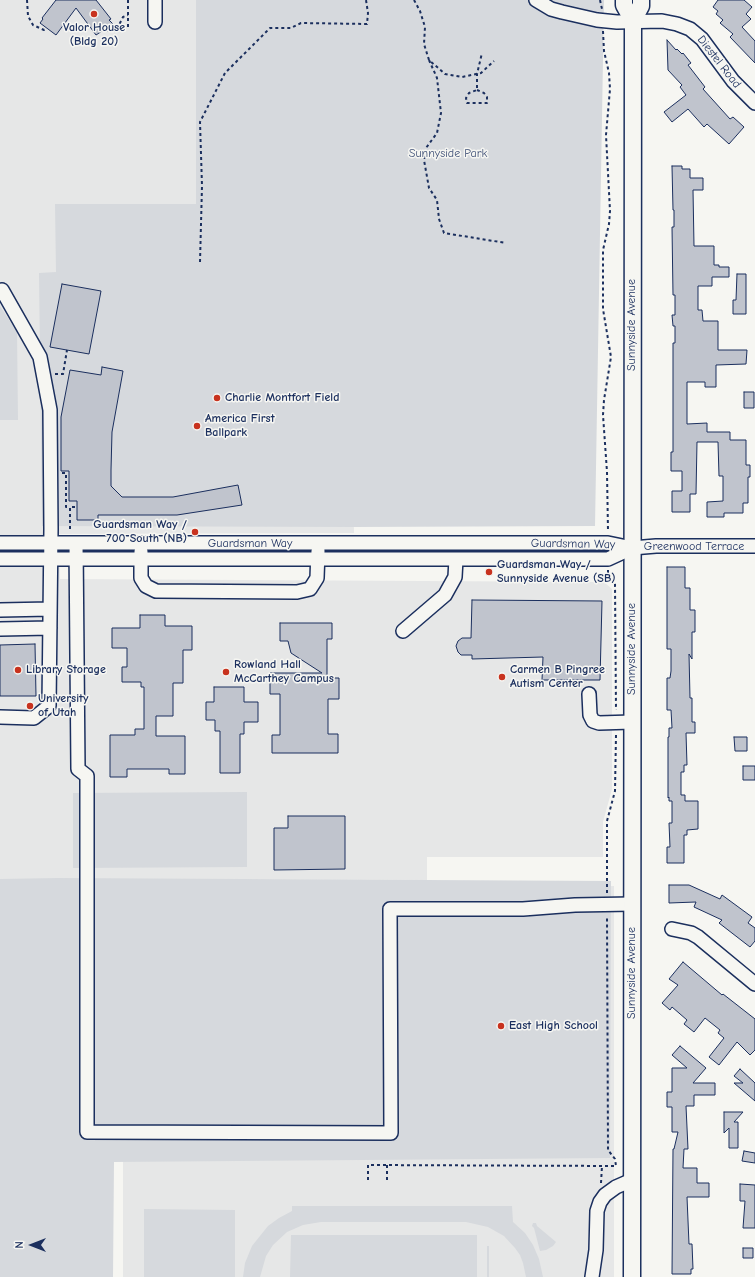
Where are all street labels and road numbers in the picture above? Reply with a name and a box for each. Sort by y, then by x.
street label: Diestel Road [694,33,744,91]
street label: Sunnyside Avenue [625,279,639,371]
street label: Guardsman Way [531,536,615,552]
street label: Guardsman Way [208,537,292,551]
street label: Greenwood Terrace [644,540,744,554]
street label: Sunnyside Avenue [625,603,639,695]
street label: Sunnyside Avenue [625,927,639,1019]

